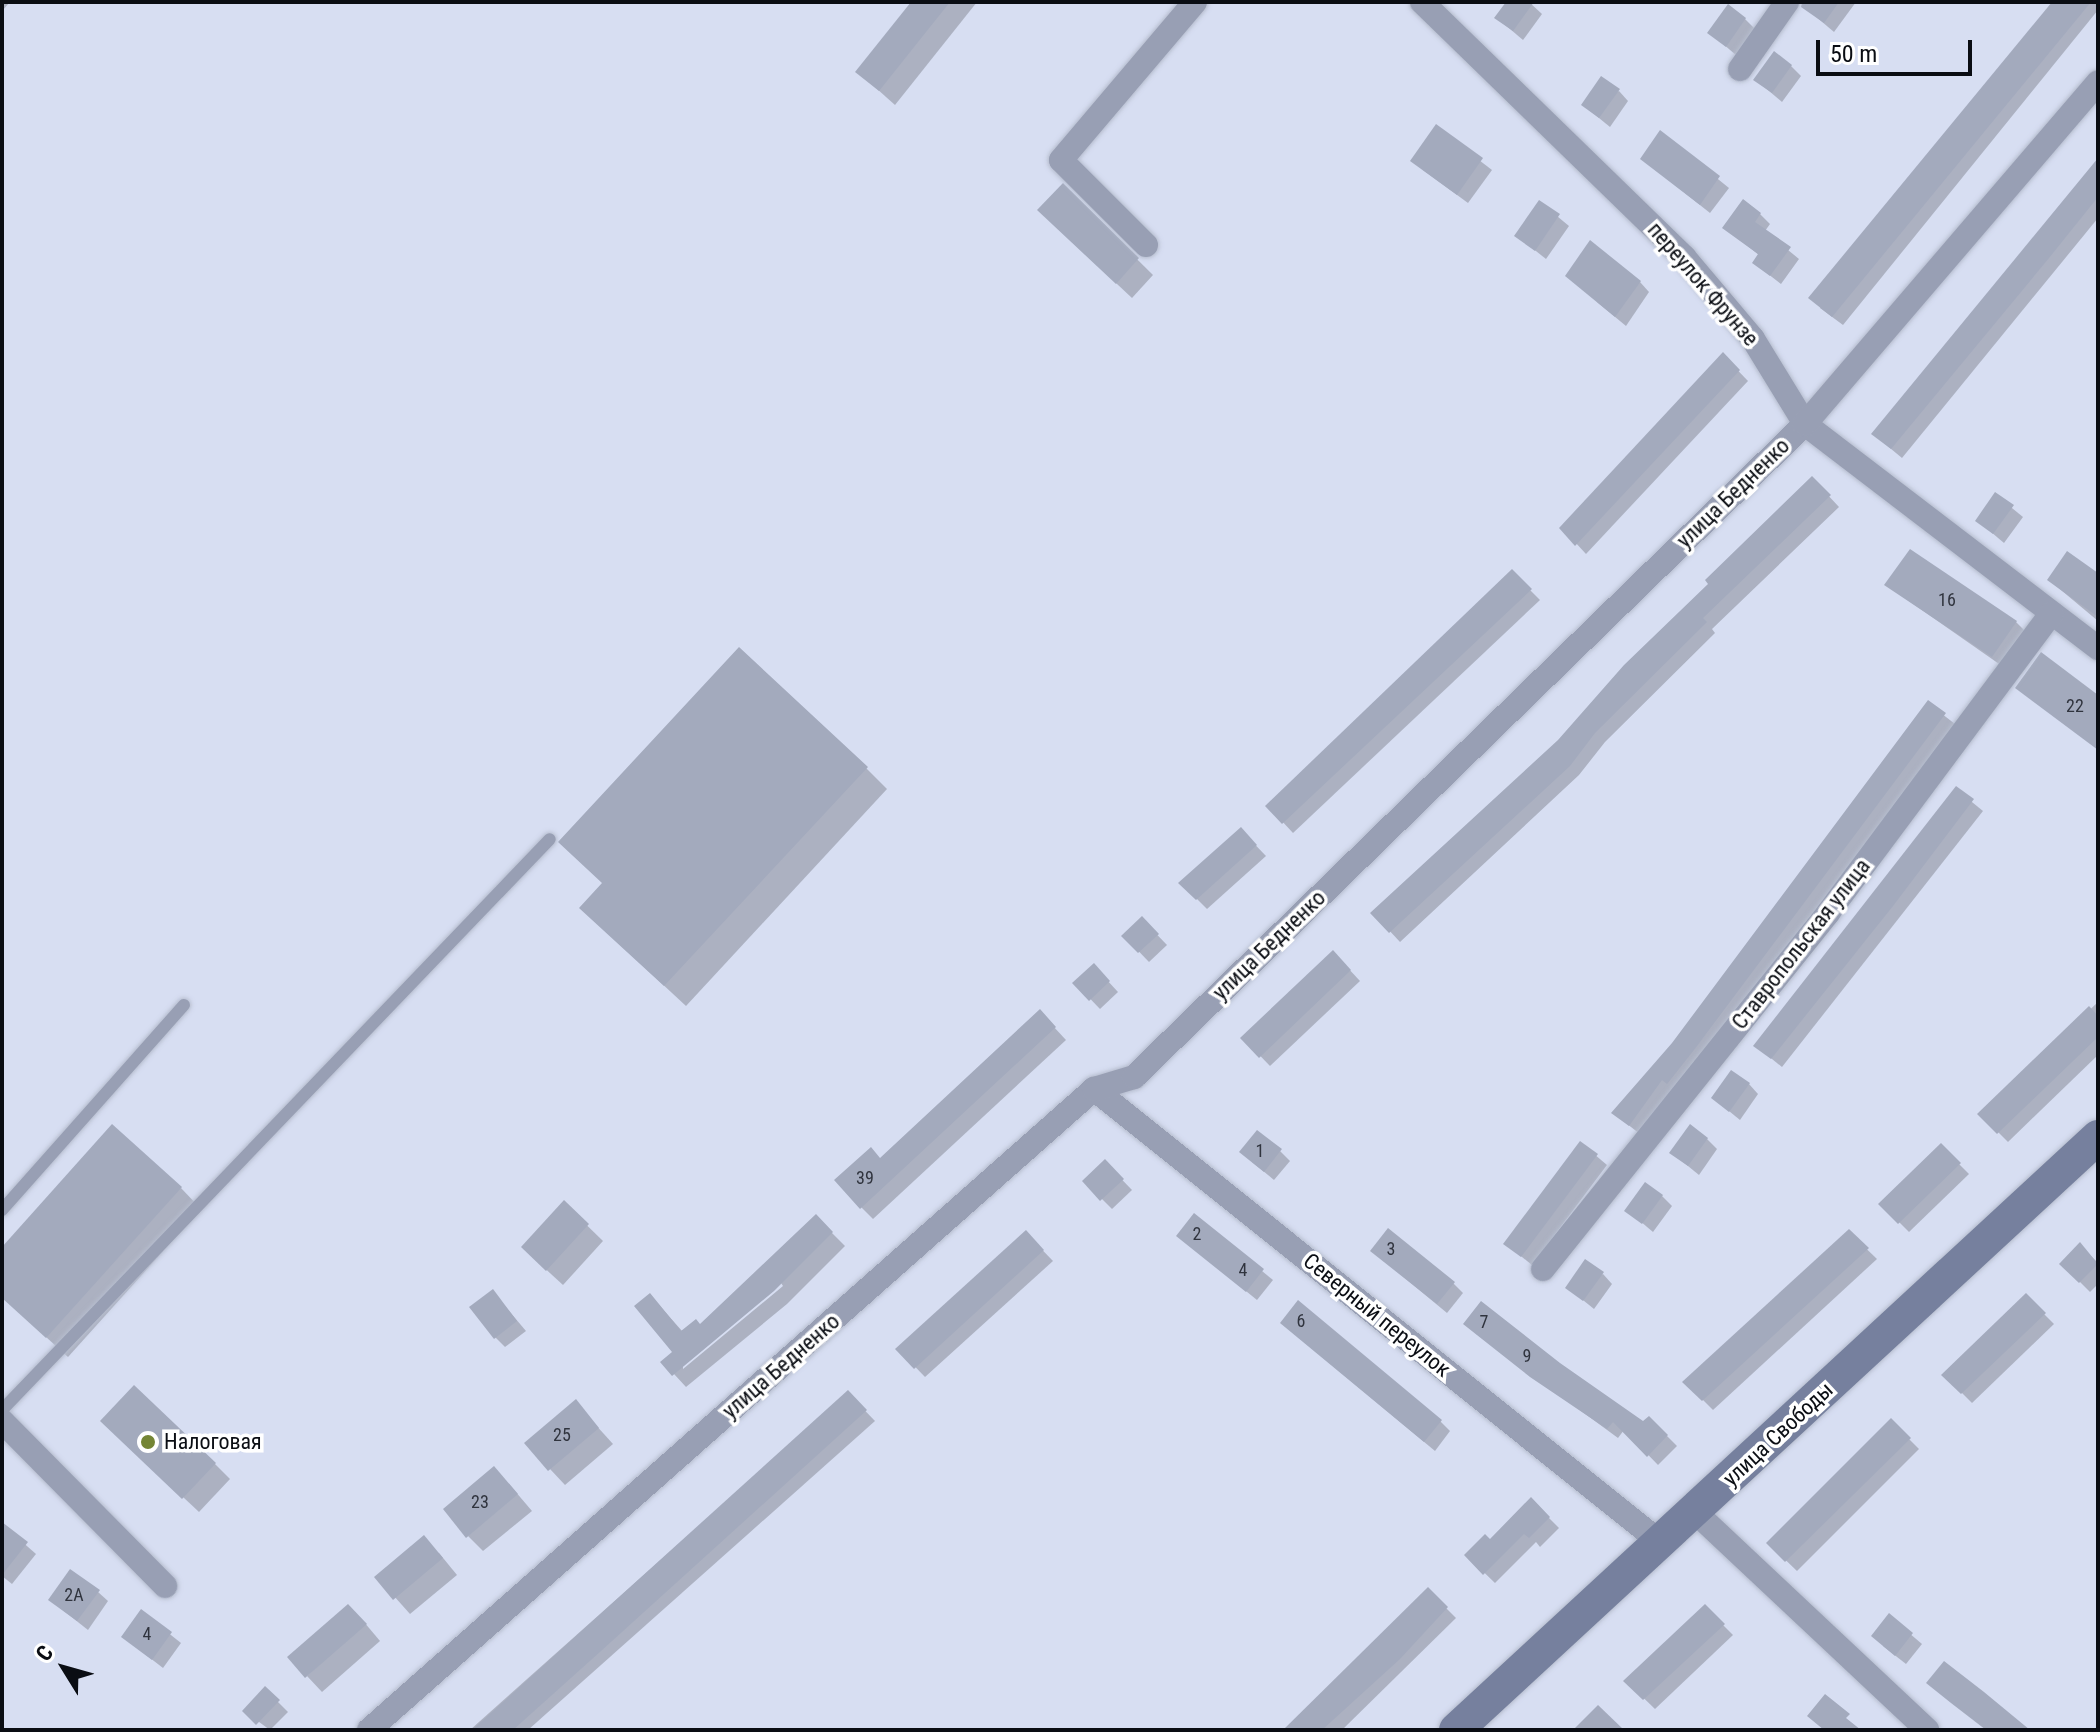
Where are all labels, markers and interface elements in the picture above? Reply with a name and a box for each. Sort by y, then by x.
scale bar [1820,24,1976,74]
text: 50 m [1830,40,1877,68]
street label: переулок Фрунзе [1642,217,1764,351]
street label: улица Бедненко [1671,433,1795,553]
house number: 16 [1938,589,1956,611]
house number: 22 [2066,695,2084,717]
street label: Ставропольская улица [1726,853,1876,1035]
street label: улица Бедненко [1207,885,1331,1005]
house number: 1 [1256,1140,1264,1162]
house number: 39 [856,1167,874,1189]
house number: 2 [1193,1223,1201,1245]
house number: 3 [1387,1238,1395,1260]
street label: Северный переулок [1298,1248,1456,1382]
house number: 4 [1239,1259,1247,1281]
street label: улица Бедненко [717,1308,845,1424]
house number: 6 [1297,1310,1305,1332]
house number: 7 [1480,1311,1488,1333]
house number: 9 [1523,1345,1531,1367]
street label: улица Свободы [1718,1376,1838,1492]
house number: 25 [553,1424,571,1446]
place label: Налоговая [164,1429,262,1455]
marker: Налоговая [139,1433,157,1451]
house number: 23 [471,1491,489,1513]
house number: 2А [64,1584,84,1606]
house number: 4 [143,1623,151,1645]
north arrow [24,1628,104,1708]
text: С [31,1641,58,1666]

